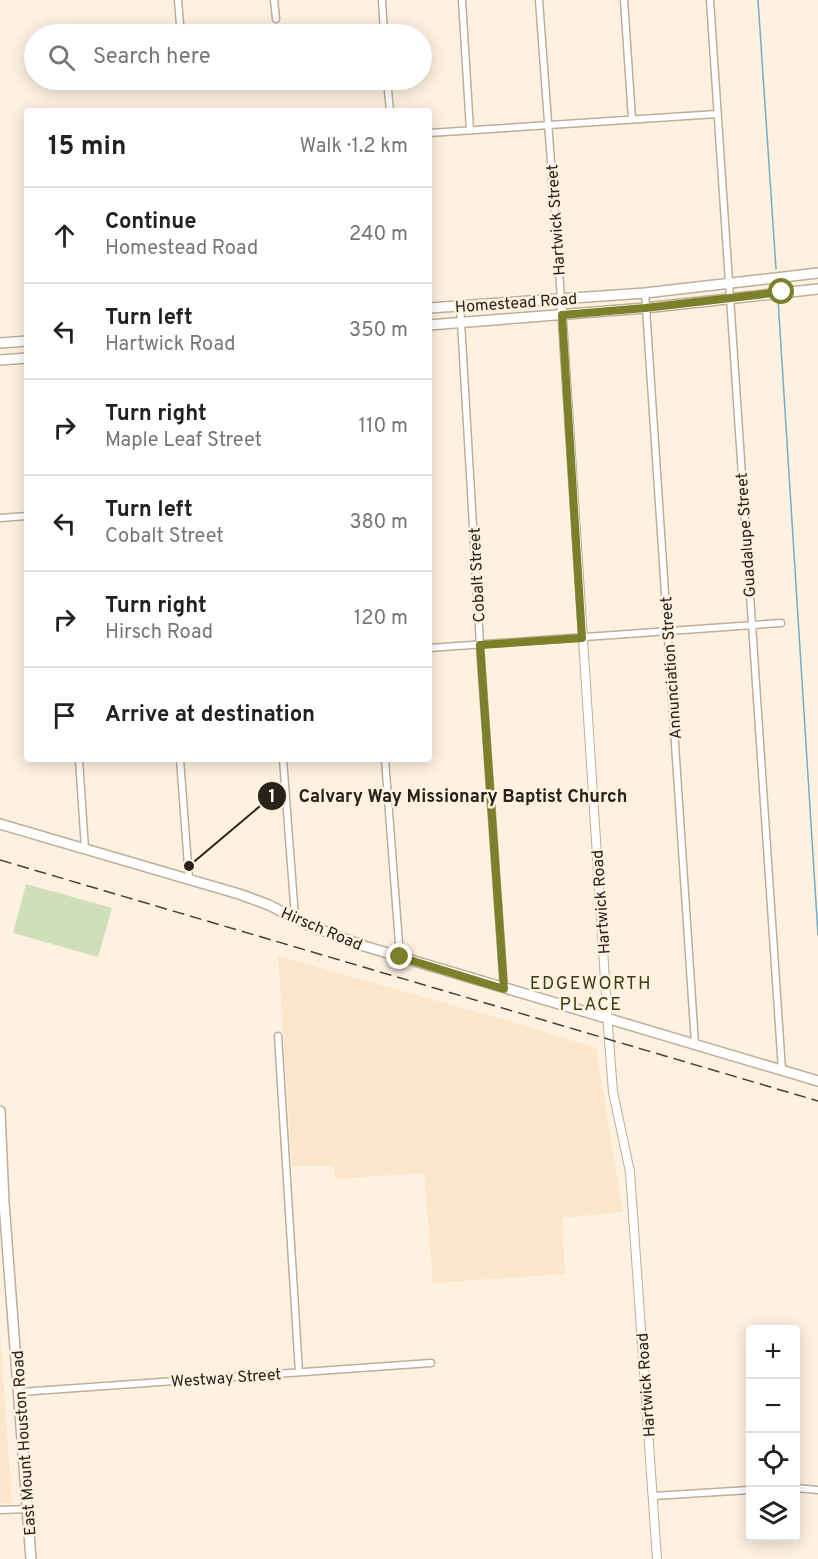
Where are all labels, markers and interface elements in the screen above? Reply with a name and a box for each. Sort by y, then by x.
search box [24,24,432,90]
icon: search [45,41,78,74]
text: Search here [93,44,211,71]
text: 15 min [48,131,126,164]
text: Walk · 1.2 km [299,134,408,160]
street label: Hartwick Street [543,164,571,276]
text: Continue [105,209,196,236]
icon: ahead [48,219,81,252]
text: 240 m [349,222,408,248]
text: Homestead Road [105,236,258,262]
route start [768,278,794,304]
street label: Homestead Road [454,290,578,318]
text: Turn left [105,305,193,332]
icon: left [48,315,81,348]
text: 350 m [349,318,408,344]
text: Hartwick Road [105,332,235,358]
text: Turn right [105,401,207,428]
icon: right [48,411,81,444]
text: 110 m [359,414,408,440]
text: Maple Leaf Street [105,428,262,454]
street label: Guadalupe Street [733,472,761,598]
text: Turn left [105,497,193,524]
icon: left [48,507,81,540]
text: 380 m [349,510,408,536]
text: Cobalt Street [105,524,224,550]
street label: Cobalt Street [466,527,490,623]
text: Turn right [105,593,207,620]
street label: Annunciation Street [657,596,687,740]
icon: right [48,603,81,636]
text: 120 m [354,606,408,632]
text: Hirsch Road [105,620,213,646]
icon: arrive [48,699,81,732]
text: Arrive at destination [105,702,315,729]
callout: Calvary Way Missionary Baptist Church [257,778,640,814]
text: 1 [268,786,276,809]
text: Calvary Way Missionary Baptist Church [299,786,627,809]
street label: Hartwick Road [588,849,616,955]
street label: Hirsch Road [278,904,365,956]
route end [386,943,412,969]
district label: EDGEWORTH PLACE [530,973,652,1017]
map controls [746,1325,800,1541]
button: + [746,1325,800,1379]
street label: Hartwick Road [633,1332,661,1438]
street label: East Mount Houston Road [9,1350,41,1536]
street label: Westway Street [170,1365,282,1393]
button: − [746,1379,800,1433]
button: locate [746,1433,800,1487]
button: layers [746,1487,800,1541]

